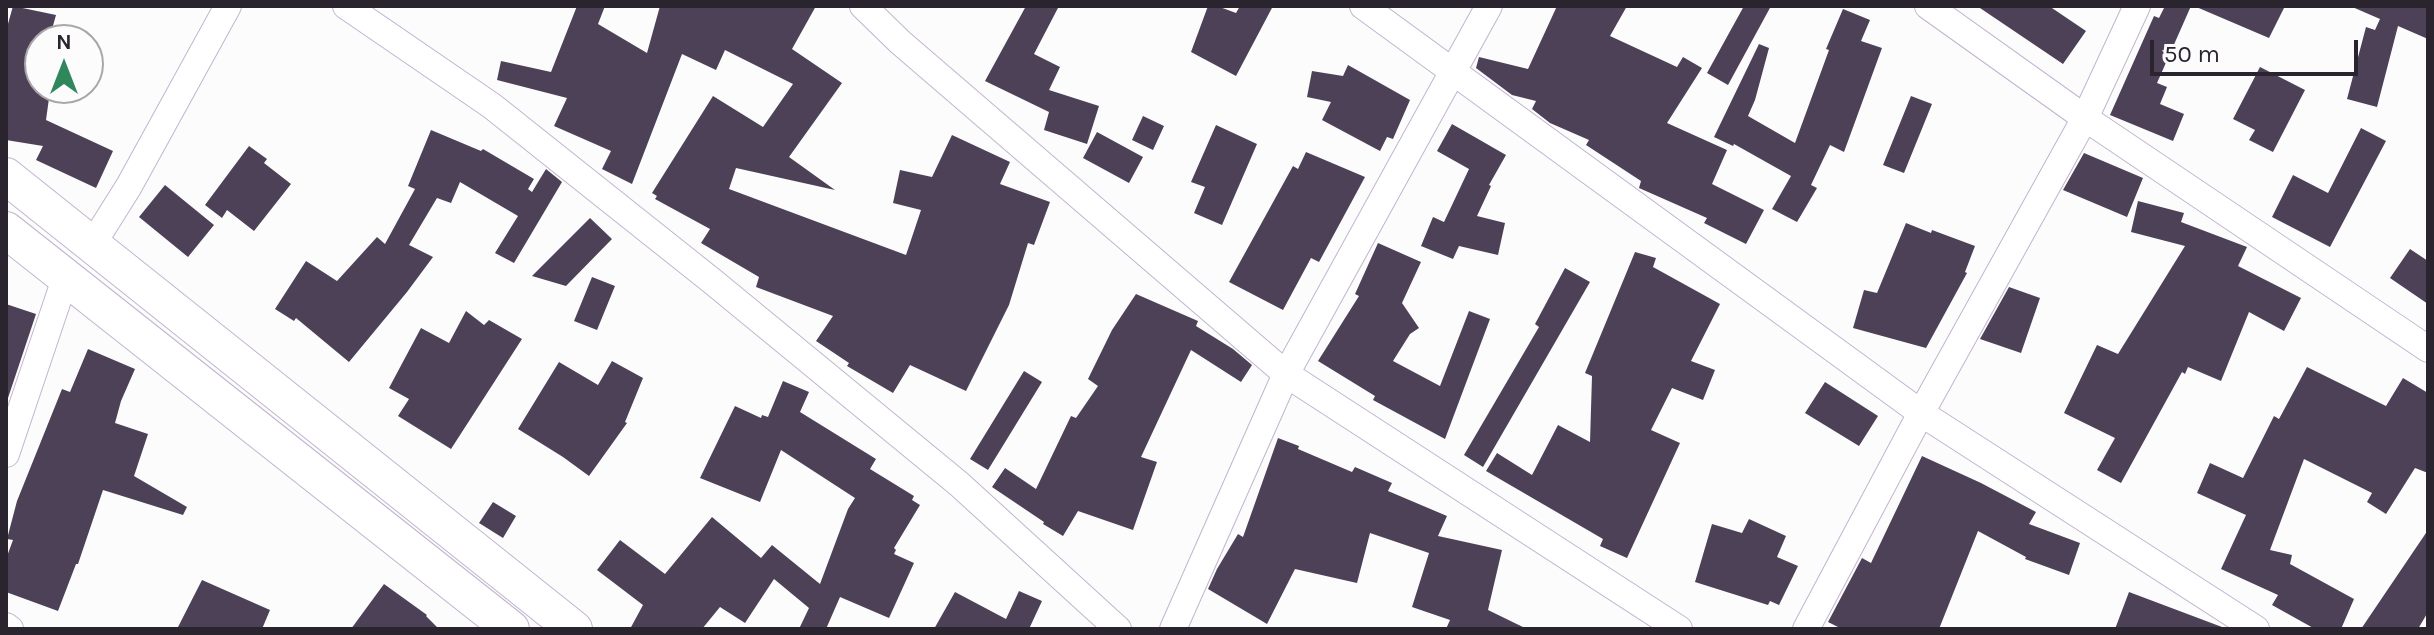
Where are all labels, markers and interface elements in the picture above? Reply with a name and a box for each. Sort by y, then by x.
north arrow [24,24,104,104]
scale bar [2154,24,2362,74]
text: N [56,29,72,55]
text: 50 m [2164,40,2220,68]

